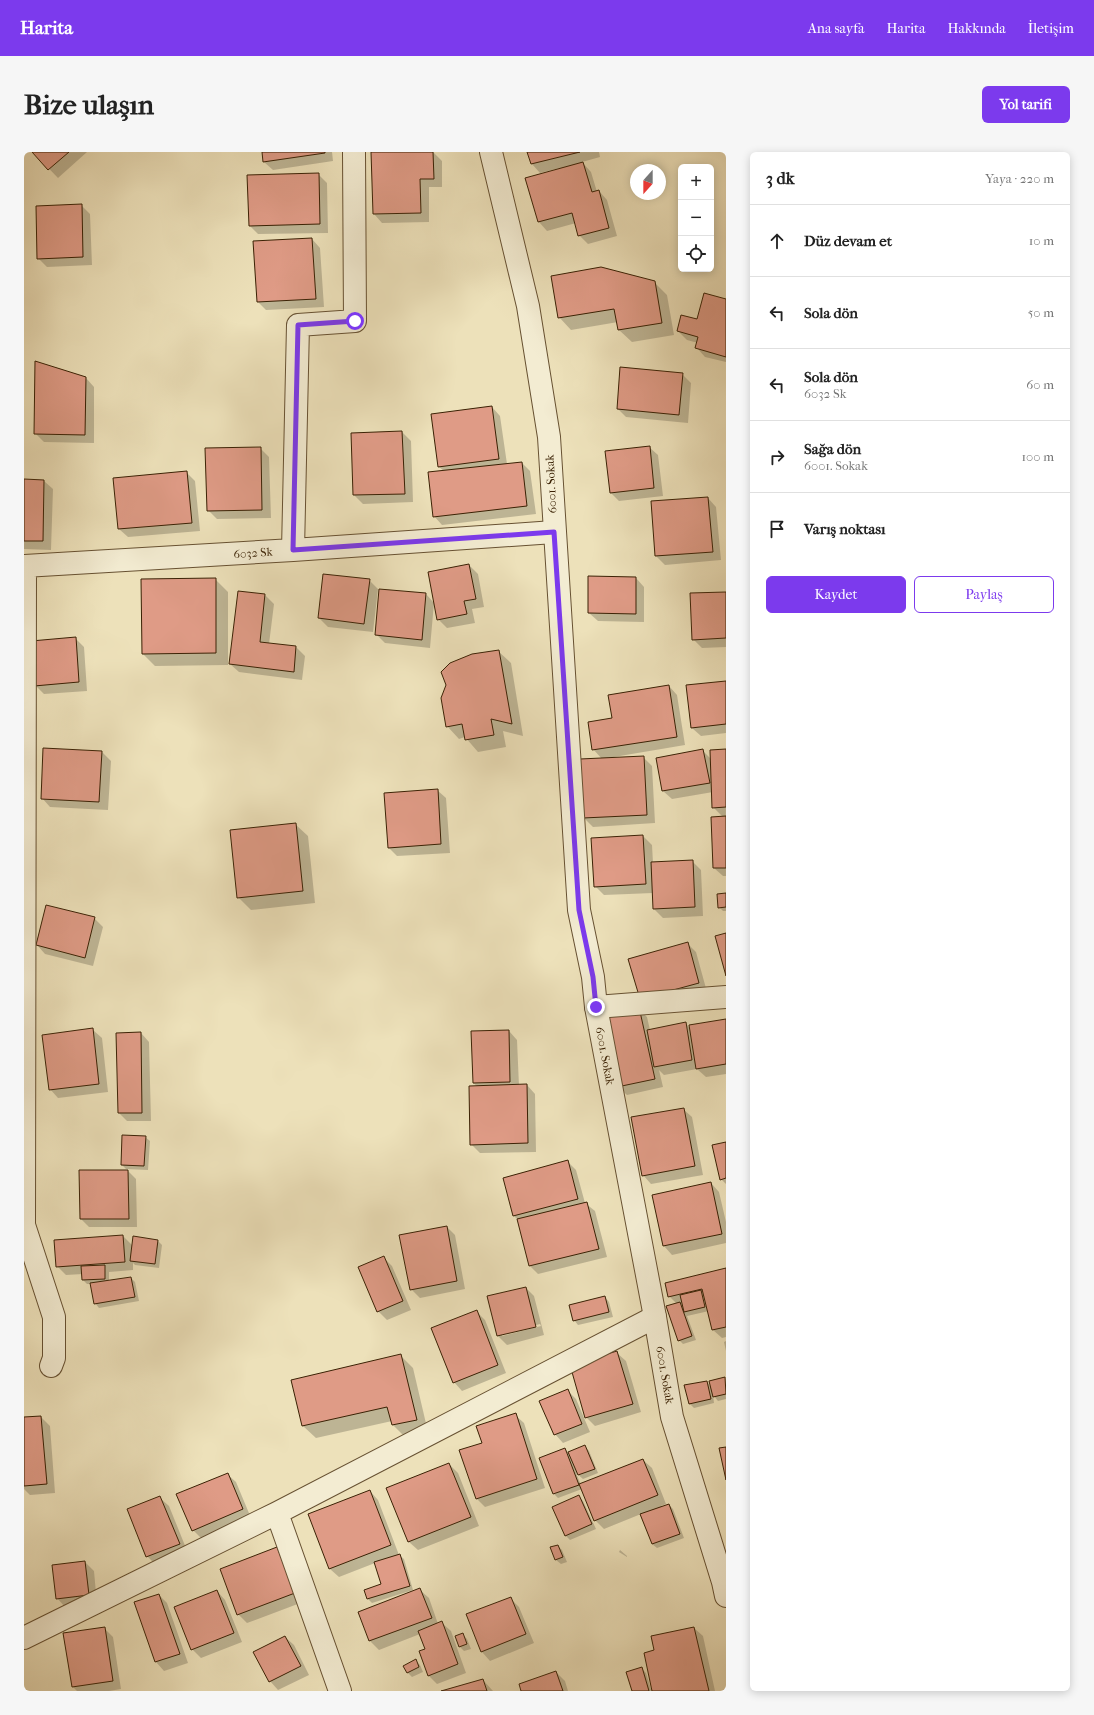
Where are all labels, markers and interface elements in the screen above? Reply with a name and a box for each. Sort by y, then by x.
text: Harita [20,17,73,39]
text: Ana sayfa [808,20,864,37]
text: Harita [886,20,925,37]
text: Hakkında [947,20,1006,37]
text: İletişim [1028,20,1074,37]
button: Yol tarifi [982,86,1070,123]
text: Bize ulaşın [24,88,154,121]
north arrow [630,164,666,200]
map controls [678,164,714,272]
button: + [678,164,714,200]
text: 3 dk [766,168,795,188]
text: Yaya · 220 m [985,171,1054,186]
button: − [678,200,714,236]
icon: ahead [766,230,788,252]
text: Düz devam et [804,232,892,250]
text: 10 m [1029,233,1054,248]
button: locate [678,236,714,272]
icon: left [766,302,788,324]
text: Sola dön [804,304,858,322]
text: 50 m [1028,305,1054,320]
route start [346,312,364,330]
text: Sola dön [804,368,858,386]
icon: left [766,374,788,396]
text: 60 m [1026,377,1054,392]
text: 6032 Sk [804,386,846,401]
text: Sağa dön [804,440,861,458]
icon: right [766,446,788,468]
text: 100 m [1021,449,1054,464]
street label: 6001. Sokak [542,453,560,514]
text: 6001. Sokak [804,458,868,473]
icon: arrive [766,518,788,540]
text: Varış noktası [804,520,885,538]
street label: 6032 Sk [233,545,274,561]
button: Kaydet [766,576,906,613]
button: Paylaş [914,576,1054,613]
route end [587,998,605,1016]
street label: 6001. Sokak [593,1026,618,1087]
street label: 6001. Sokak [653,1345,677,1406]

